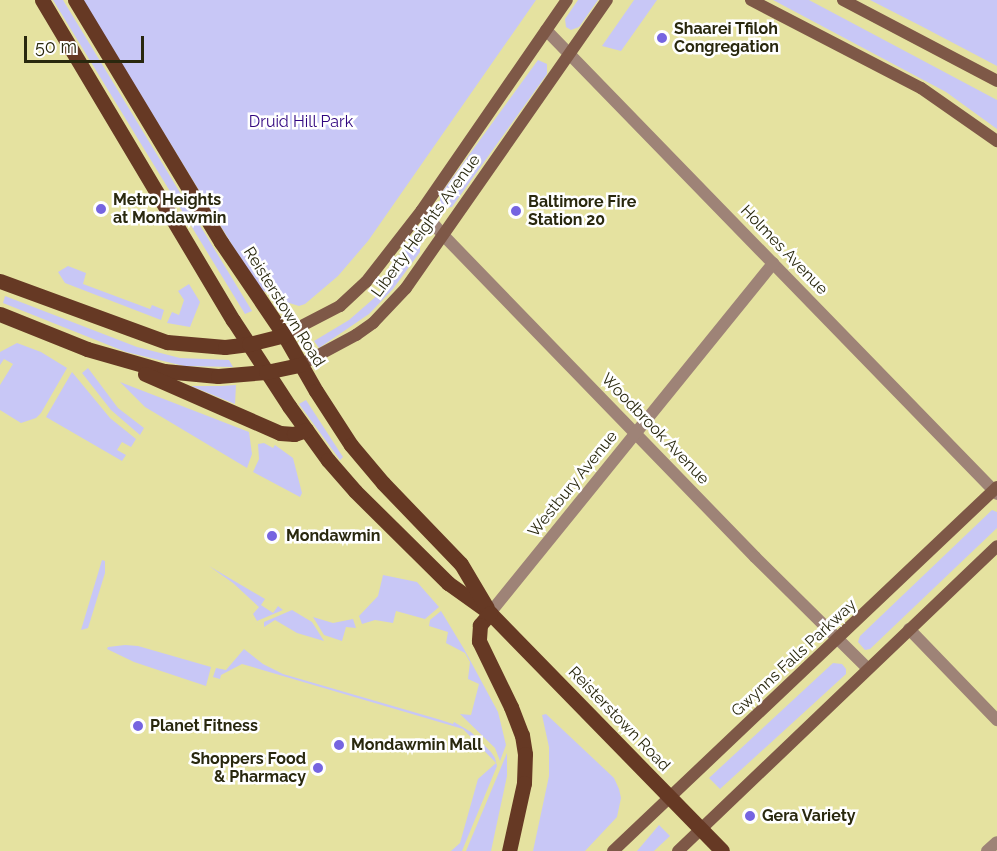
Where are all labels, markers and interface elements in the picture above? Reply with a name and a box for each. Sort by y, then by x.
place label: Shaarei Tfiloh Congregation [674,19,779,57]
scale bar [27,24,147,62]
marker: Shaarei Tfiloh Congregation [655,31,669,45]
text: 50 m [35,36,77,57]
park label: Druid Hill Park [249,112,353,132]
street label: Liberty Heights Avenue [367,150,485,302]
place label: Metro Heights at Mondawmin [113,190,226,228]
place label: Baltimore Fire Station 20 [528,192,636,230]
street label: Holmes Avenue [736,201,832,299]
marker: Metro Heights at Mondawmin [94,202,108,216]
marker: Baltimore Fire Station 20 [509,204,523,218]
street label: Reisterstown Road [239,243,329,371]
street label: Woodbrook Avenue [597,369,713,489]
street label: Westbury Avenue [524,427,622,541]
place label: Mondawmin [286,526,380,546]
marker: Mondawmin [263,527,281,545]
street label: Gwynns Falls Parkway [728,595,860,721]
street label: Reisterstown Road [564,663,674,775]
place label: Planet Fitness [150,716,258,736]
marker: Planet Fitness [131,719,145,733]
place label: Mondawmin Mall [351,735,482,755]
marker: Mondawmin Mall [332,738,346,752]
place label: Shoppers Food & Pharmacy [191,749,306,787]
marker: Shoppers Food & Pharmacy [311,761,325,775]
place label: Gera Variety [762,806,856,826]
marker: Gera Variety [743,809,757,823]

